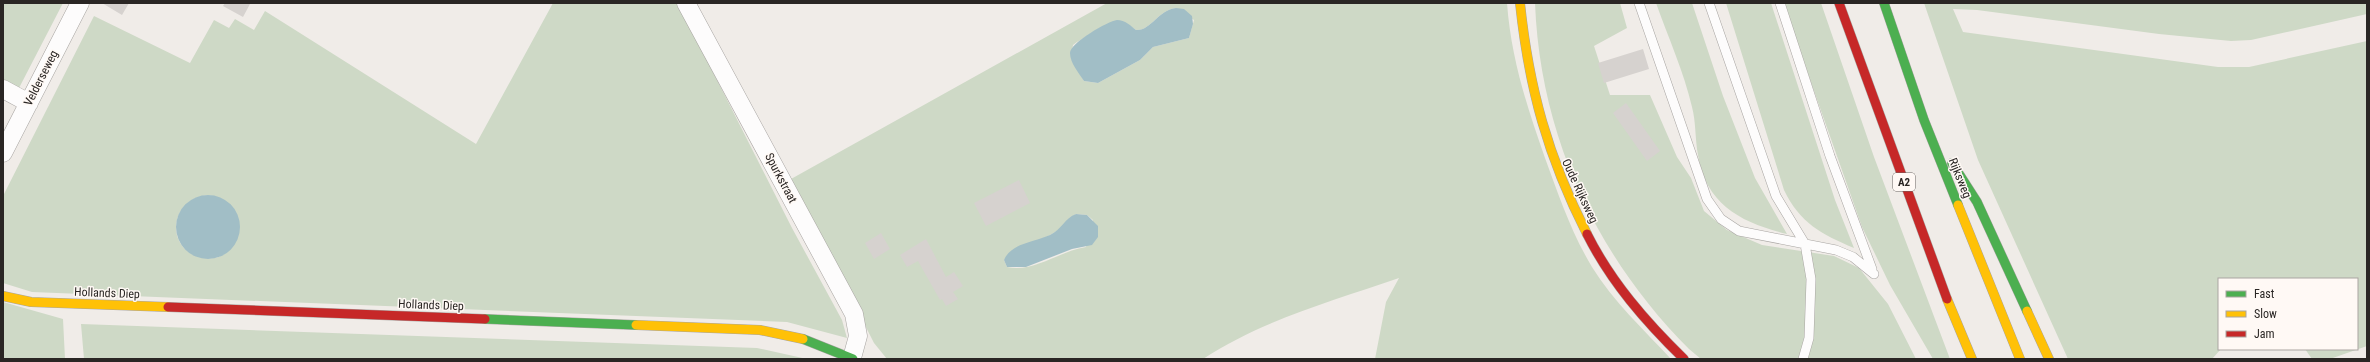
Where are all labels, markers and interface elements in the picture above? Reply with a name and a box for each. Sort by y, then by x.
street label: Velderseweg [21,48,61,108]
street label: Spurkstraat [762,151,800,206]
street label: Rijksweg [1946,156,1974,200]
street label: Oude Rijksweg [1559,157,1601,225]
road number: A2 [1893,173,1915,191]
legend [2218,278,2358,350]
street label: Hollands Diep [74,285,140,301]
text: Fast [2254,287,2275,301]
street label: Hollands Diep [398,297,464,313]
text: Slow [2254,307,2277,321]
text: Jam [2254,327,2275,341]

